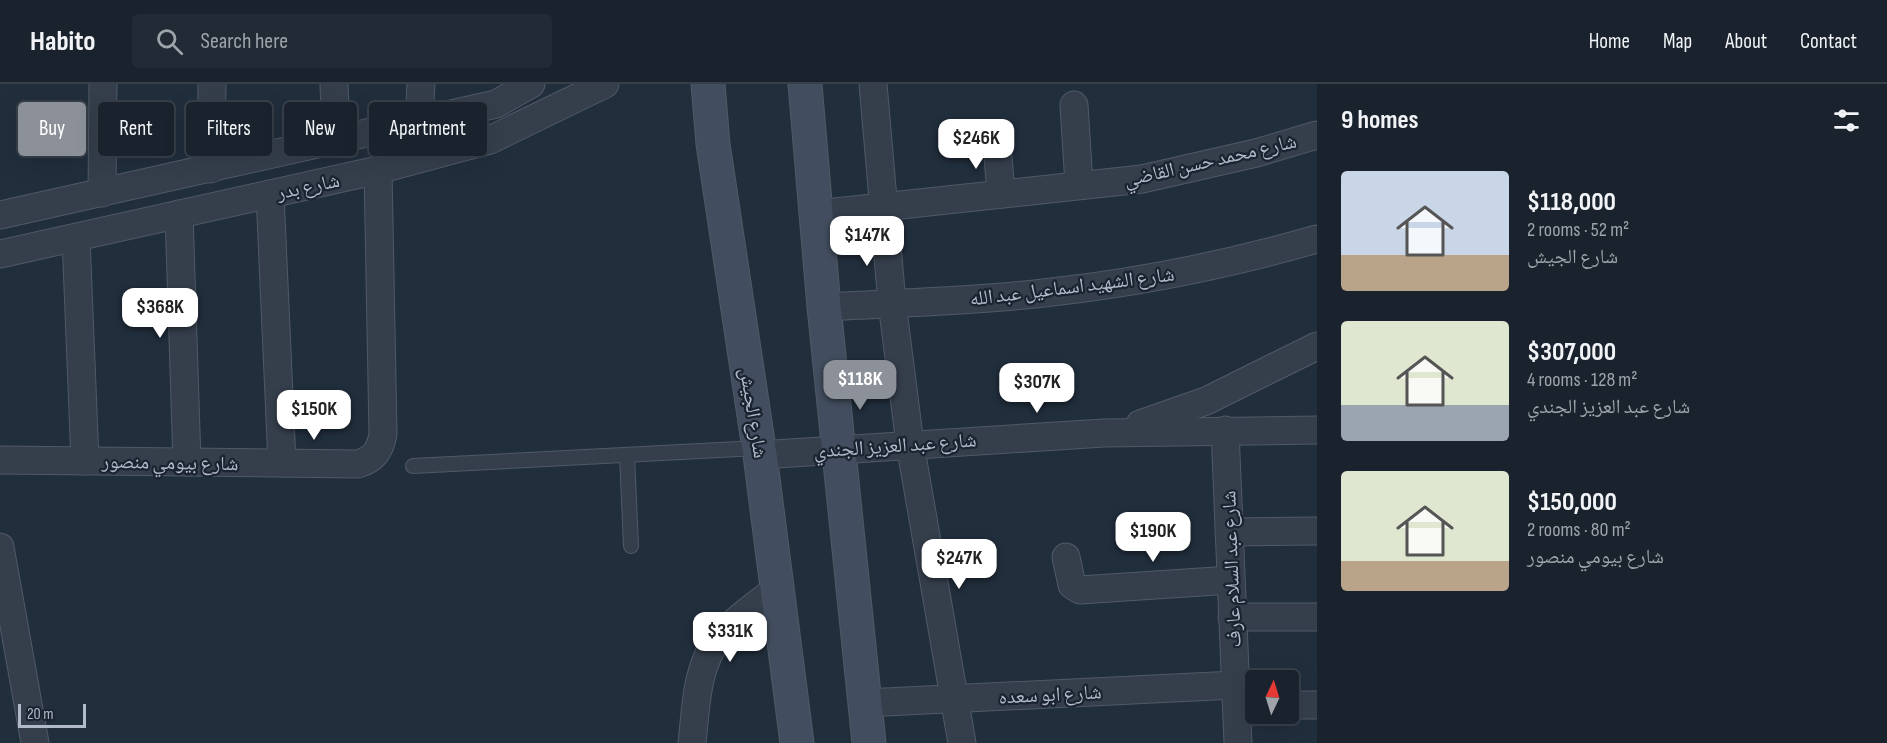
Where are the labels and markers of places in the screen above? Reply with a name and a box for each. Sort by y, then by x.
pin: $246K [934,119,1018,170]
pin: $147K [825,216,909,267]
pin: $368K [118,288,202,339]
pin: $118K [818,360,902,411]
pin: $307K [995,363,1079,414]
pin: $150K [272,390,356,441]
pin: $190K [1111,512,1195,563]
pin: $247K [917,539,1001,590]
pin: $331K [688,612,772,663]

